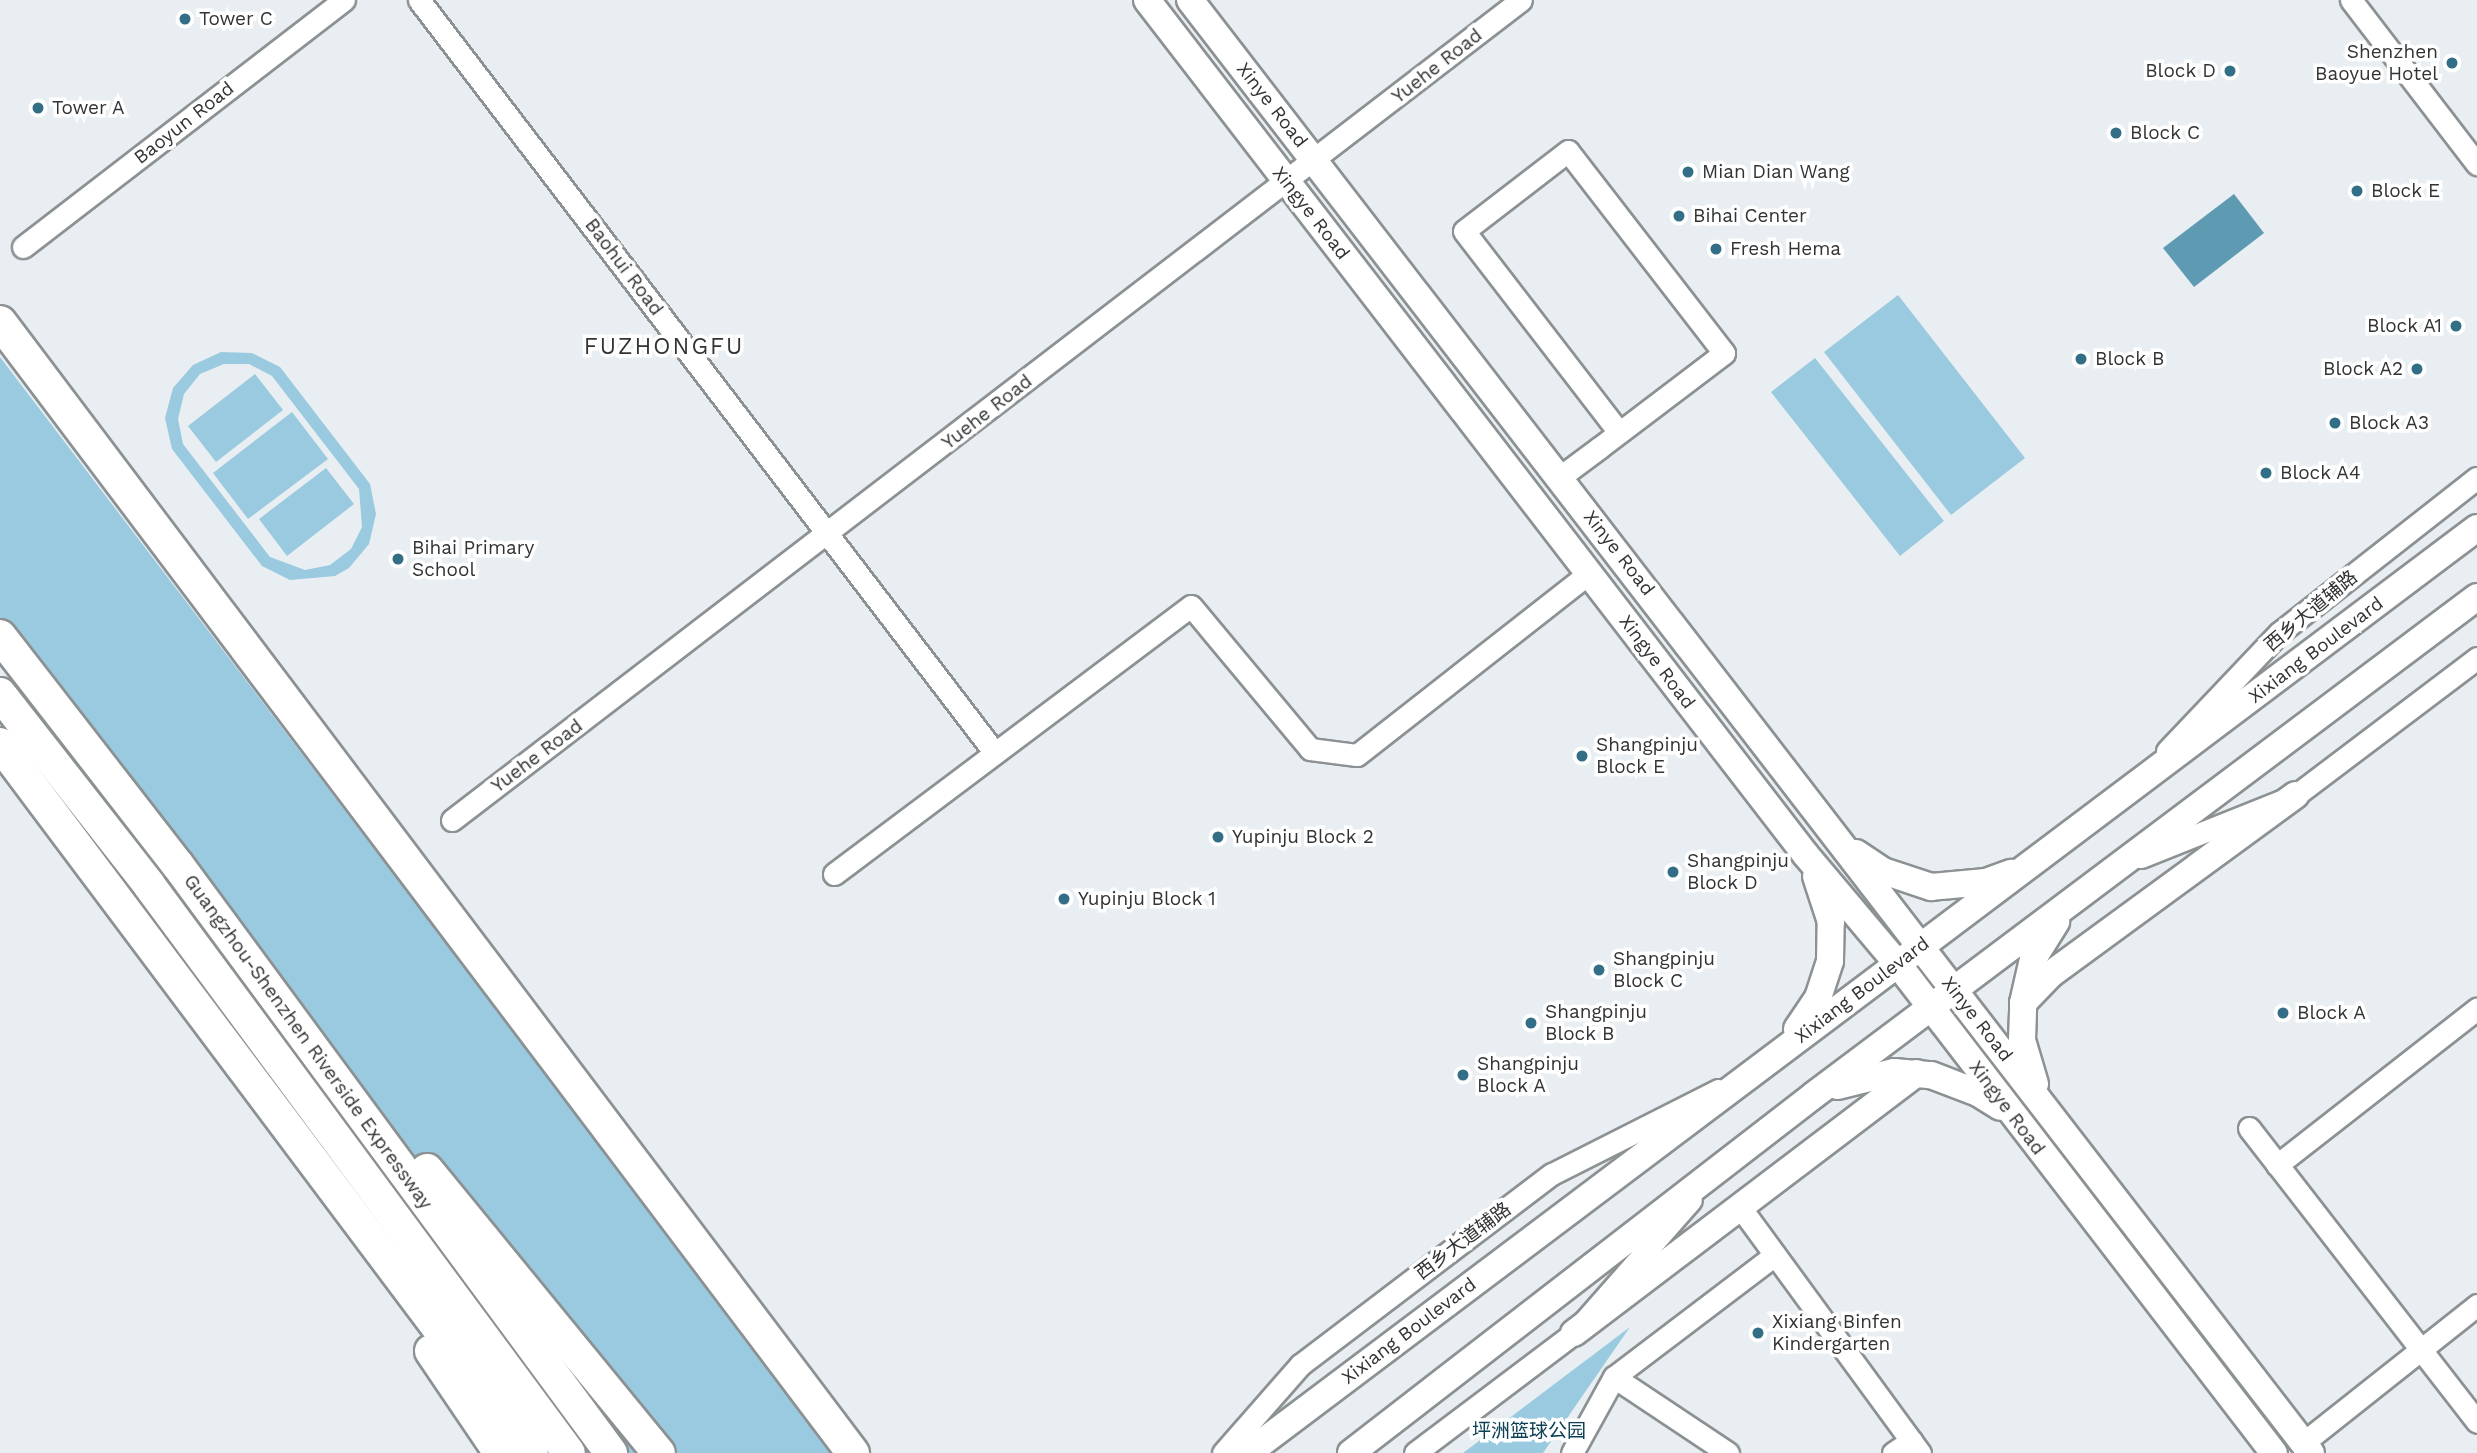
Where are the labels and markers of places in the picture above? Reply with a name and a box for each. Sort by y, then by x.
place label: Tower C [199,8,273,30]
marker: Tower C [177,11,193,27]
place label: Shenzhen Baoyue Hotel [2315,41,2438,85]
marker: Shenzhen Baoyue Hotel [2444,55,2460,71]
place label: Block D [2145,60,2216,82]
marker: Block D [2222,63,2238,79]
place label: Tower A [52,97,126,119]
marker: Tower A [30,100,46,116]
place label: Block C [2130,122,2201,144]
marker: Block C [2108,125,2124,141]
place label: Mian Dian Wang [1702,161,1850,183]
marker: Mian Dian Wang [1680,164,1696,180]
place label: Block E [2371,180,2441,202]
marker: Block E [2349,183,2365,199]
place label: Bihai Center [1693,205,1807,227]
marker: Bihai Center [1671,208,1687,224]
place label: Fresh Hema [1730,238,1841,260]
marker: Fresh Hema [1708,241,1724,257]
place label: Block A1 [2366,315,2442,337]
marker: Block A1 [2448,318,2464,334]
place label: Block B [2095,348,2165,370]
marker: Block B [2073,351,2089,367]
place label: Block A2 [2322,358,2403,380]
marker: Block A2 [2409,361,2425,377]
place label: Block A3 [2349,412,2430,434]
marker: Block A3 [2327,415,2343,431]
place label: Block A4 [2280,462,2362,484]
marker: Block A4 [2258,465,2274,481]
place label: Bihai Primary School [412,537,534,581]
marker: Bihai Primary School [390,551,406,567]
place label: Shangpinju Block E [1596,734,1698,778]
marker: Shangpinju Block E [1574,748,1590,764]
place label: Yupinju Block 2 [1232,826,1374,848]
marker: Yupinju Block 2 [1210,829,1226,845]
place label: Shangpinju Block D [1687,850,1789,894]
marker: Shangpinju Block D [1665,864,1681,880]
place label: Yupinju Block 1 [1078,888,1216,910]
marker: Yupinju Block 1 [1056,891,1072,907]
place label: Shangpinju Block C [1613,948,1715,992]
marker: Shangpinju Block C [1591,962,1607,978]
place label: Shangpinju Block B [1545,1001,1647,1045]
place label: Block A [2297,1002,2367,1024]
marker: Block A [2275,1005,2291,1021]
marker: Shangpinju Block B [1523,1015,1539,1031]
place label: Shangpinju Block A [1477,1053,1579,1097]
marker: Shangpinju Block A [1455,1067,1471,1083]
place label: Xixiang Binfen Kindergarten [1772,1311,1902,1355]
marker: Xixiang Binfen Kindergarten [1750,1325,1766,1341]

